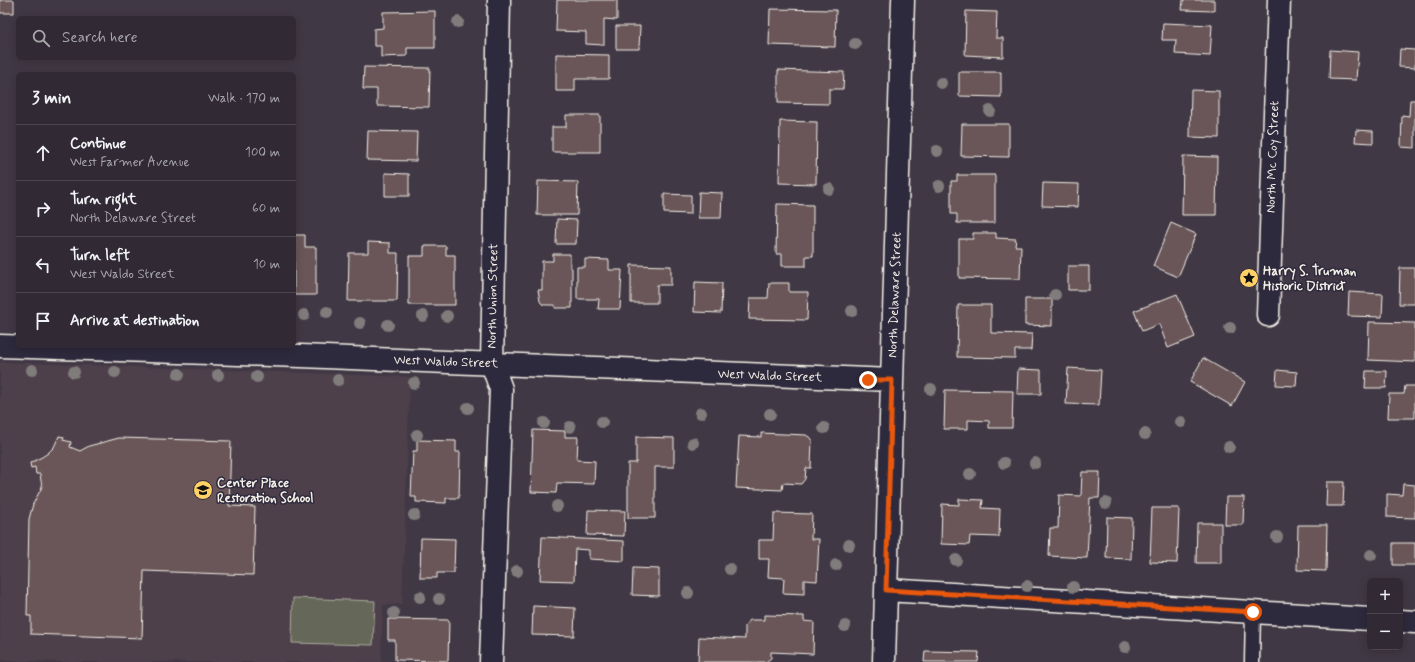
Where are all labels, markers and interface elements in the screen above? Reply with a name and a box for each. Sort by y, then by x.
search box [16,16,296,60]
icon: search [30,27,52,49]
text: Search here [62,28,138,48]
text: 3 min [32,87,71,109]
text: Walk · 170 m [208,90,280,107]
street label: North Mc Coy Street [1263,100,1283,214]
text: Continue [70,134,126,154]
icon: ahead [32,142,54,164]
text: 100 m [245,144,280,161]
text: West Farmer Avenue [70,154,190,171]
text: Turn right [70,190,137,210]
icon: right [32,198,54,220]
text: 60 m [252,200,280,217]
text: North Delaware Street [70,210,196,227]
street label: North Delaware Street [884,232,906,358]
street label: North Union Street [484,243,502,349]
text: Turn left [70,246,130,266]
icon: left [32,254,54,276]
text: 10 m [253,256,280,273]
place label: Harry S. Truman Historic District [1263,263,1357,295]
text: West Waldo Street [70,266,175,283]
place icon: Harry S. Truman Historic District [1238,267,1260,289]
icon: arrive [32,310,54,332]
text: Arrive at destination [70,311,199,331]
street label: West Waldo Street [393,352,499,372]
street label: West Waldo Street [717,366,823,386]
route end [859,371,877,389]
place label: Center Place Restoration School [217,475,313,507]
school or university icon: Center Place Restoration School [192,479,214,501]
map controls [1367,578,1403,650]
button: + [1367,578,1403,614]
route start [1244,603,1262,621]
button: − [1367,614,1403,650]

